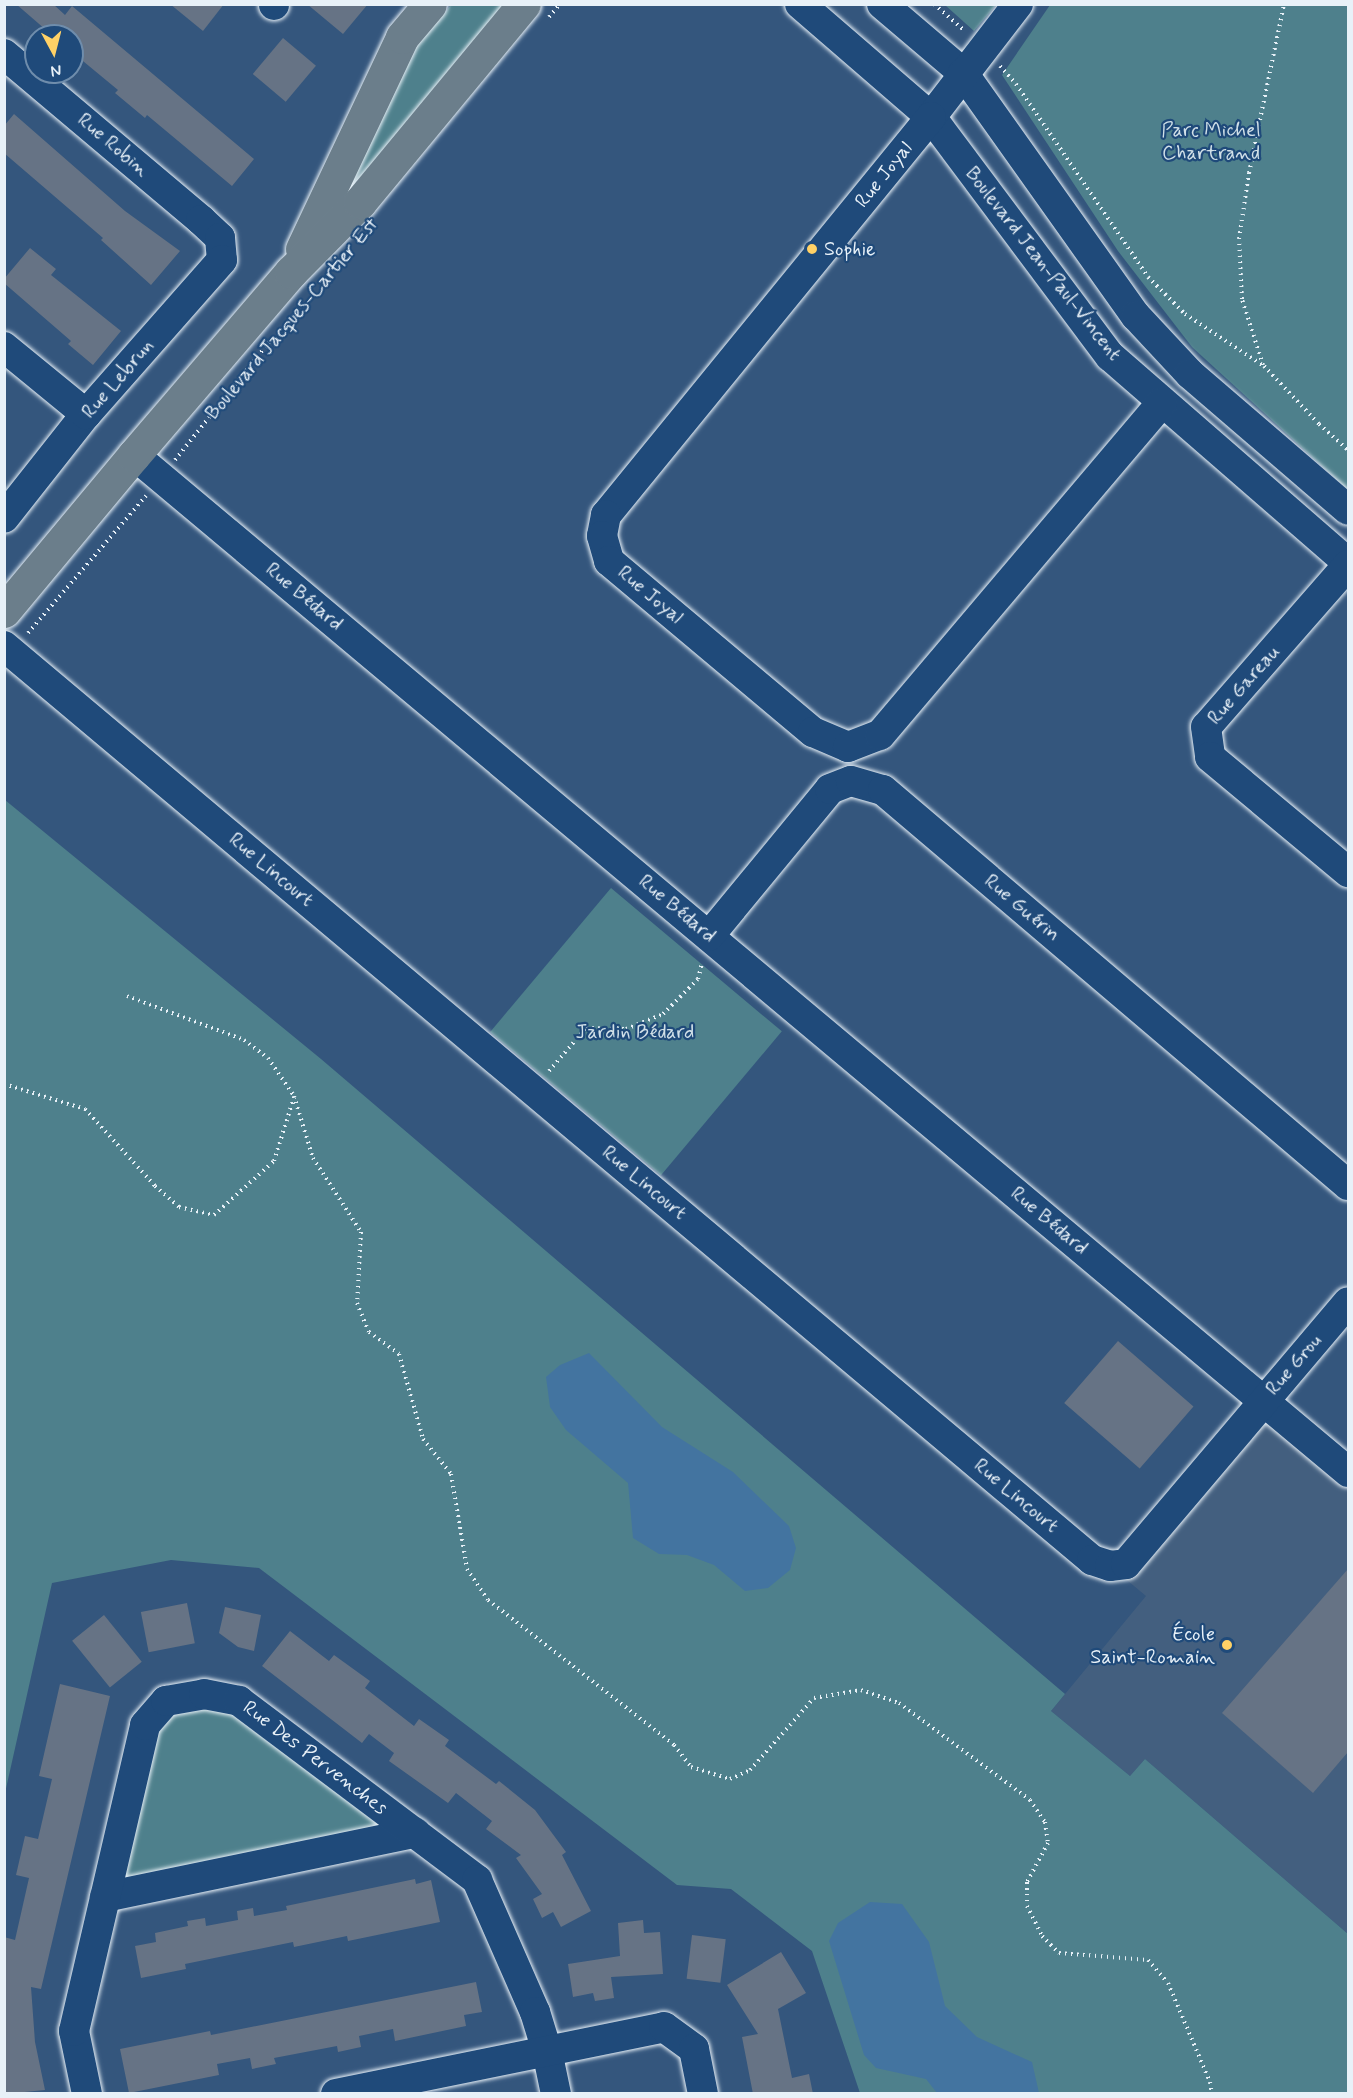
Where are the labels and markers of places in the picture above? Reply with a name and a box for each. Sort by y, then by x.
place label: Sophie [824,237,875,261]
marker: Sophie [805,242,819,256]
place label: École Saint-Romain [1090,1622,1215,1669]
marker: École Saint-Romain [1220,1638,1234,1652]

